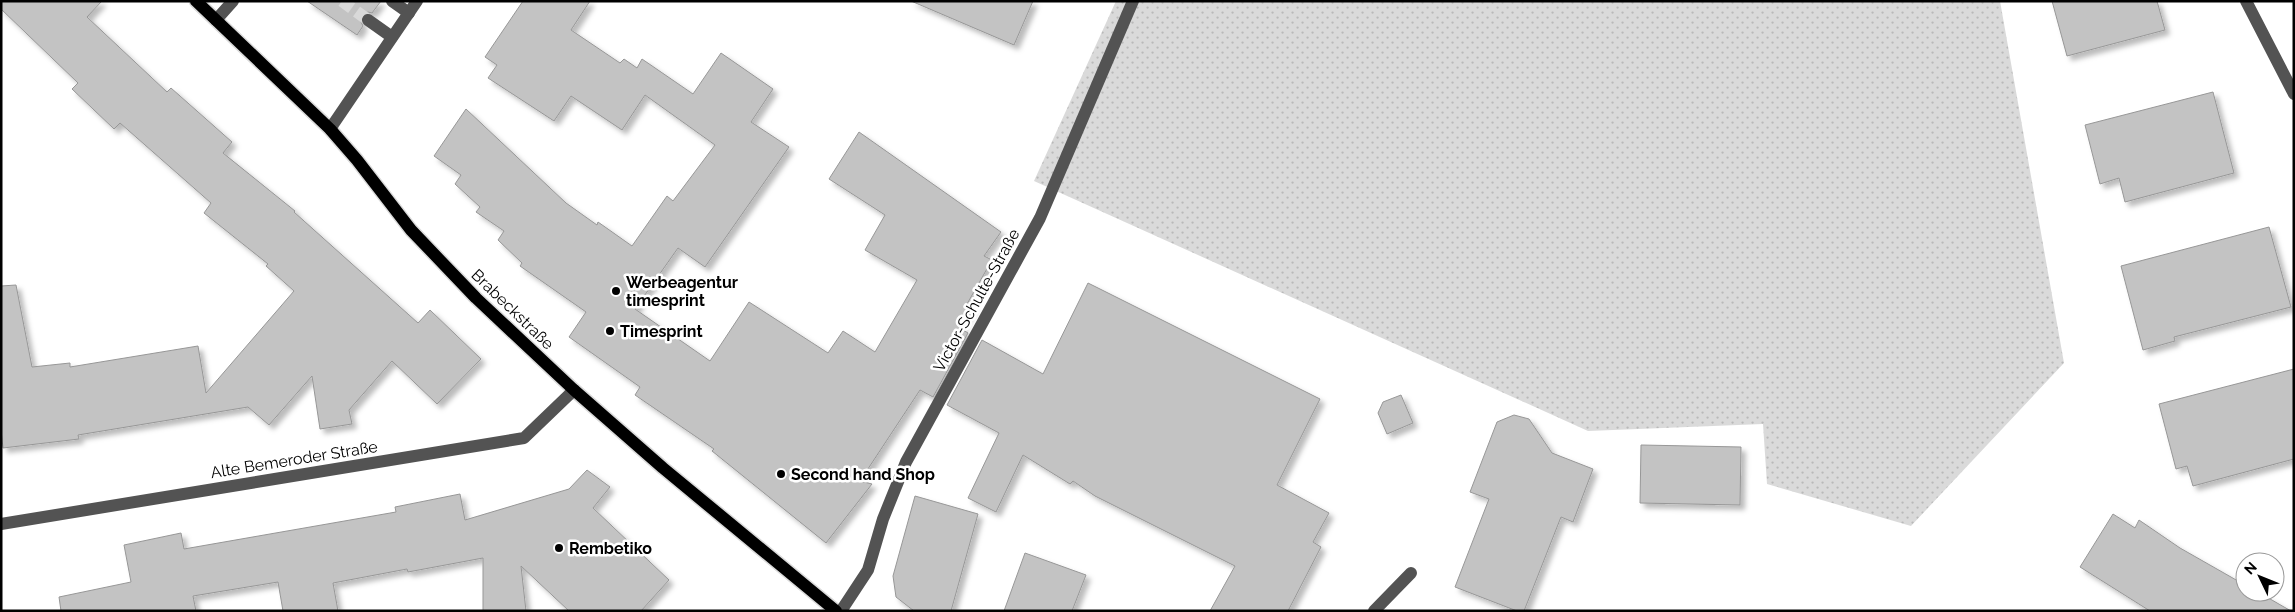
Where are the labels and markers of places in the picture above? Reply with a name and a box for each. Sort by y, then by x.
place label: Werbeagentur timesprint [626,273,738,310]
marker: Werbeagentur timesprint [610,285,622,297]
place label: Timesprint [620,322,703,341]
marker: Timesprint [604,325,616,337]
place label: Second hand Shop [791,465,935,484]
marker: Second hand Shop [775,468,787,480]
place label: Rembetiko [569,539,652,558]
marker: Rembetiko [553,542,565,554]

